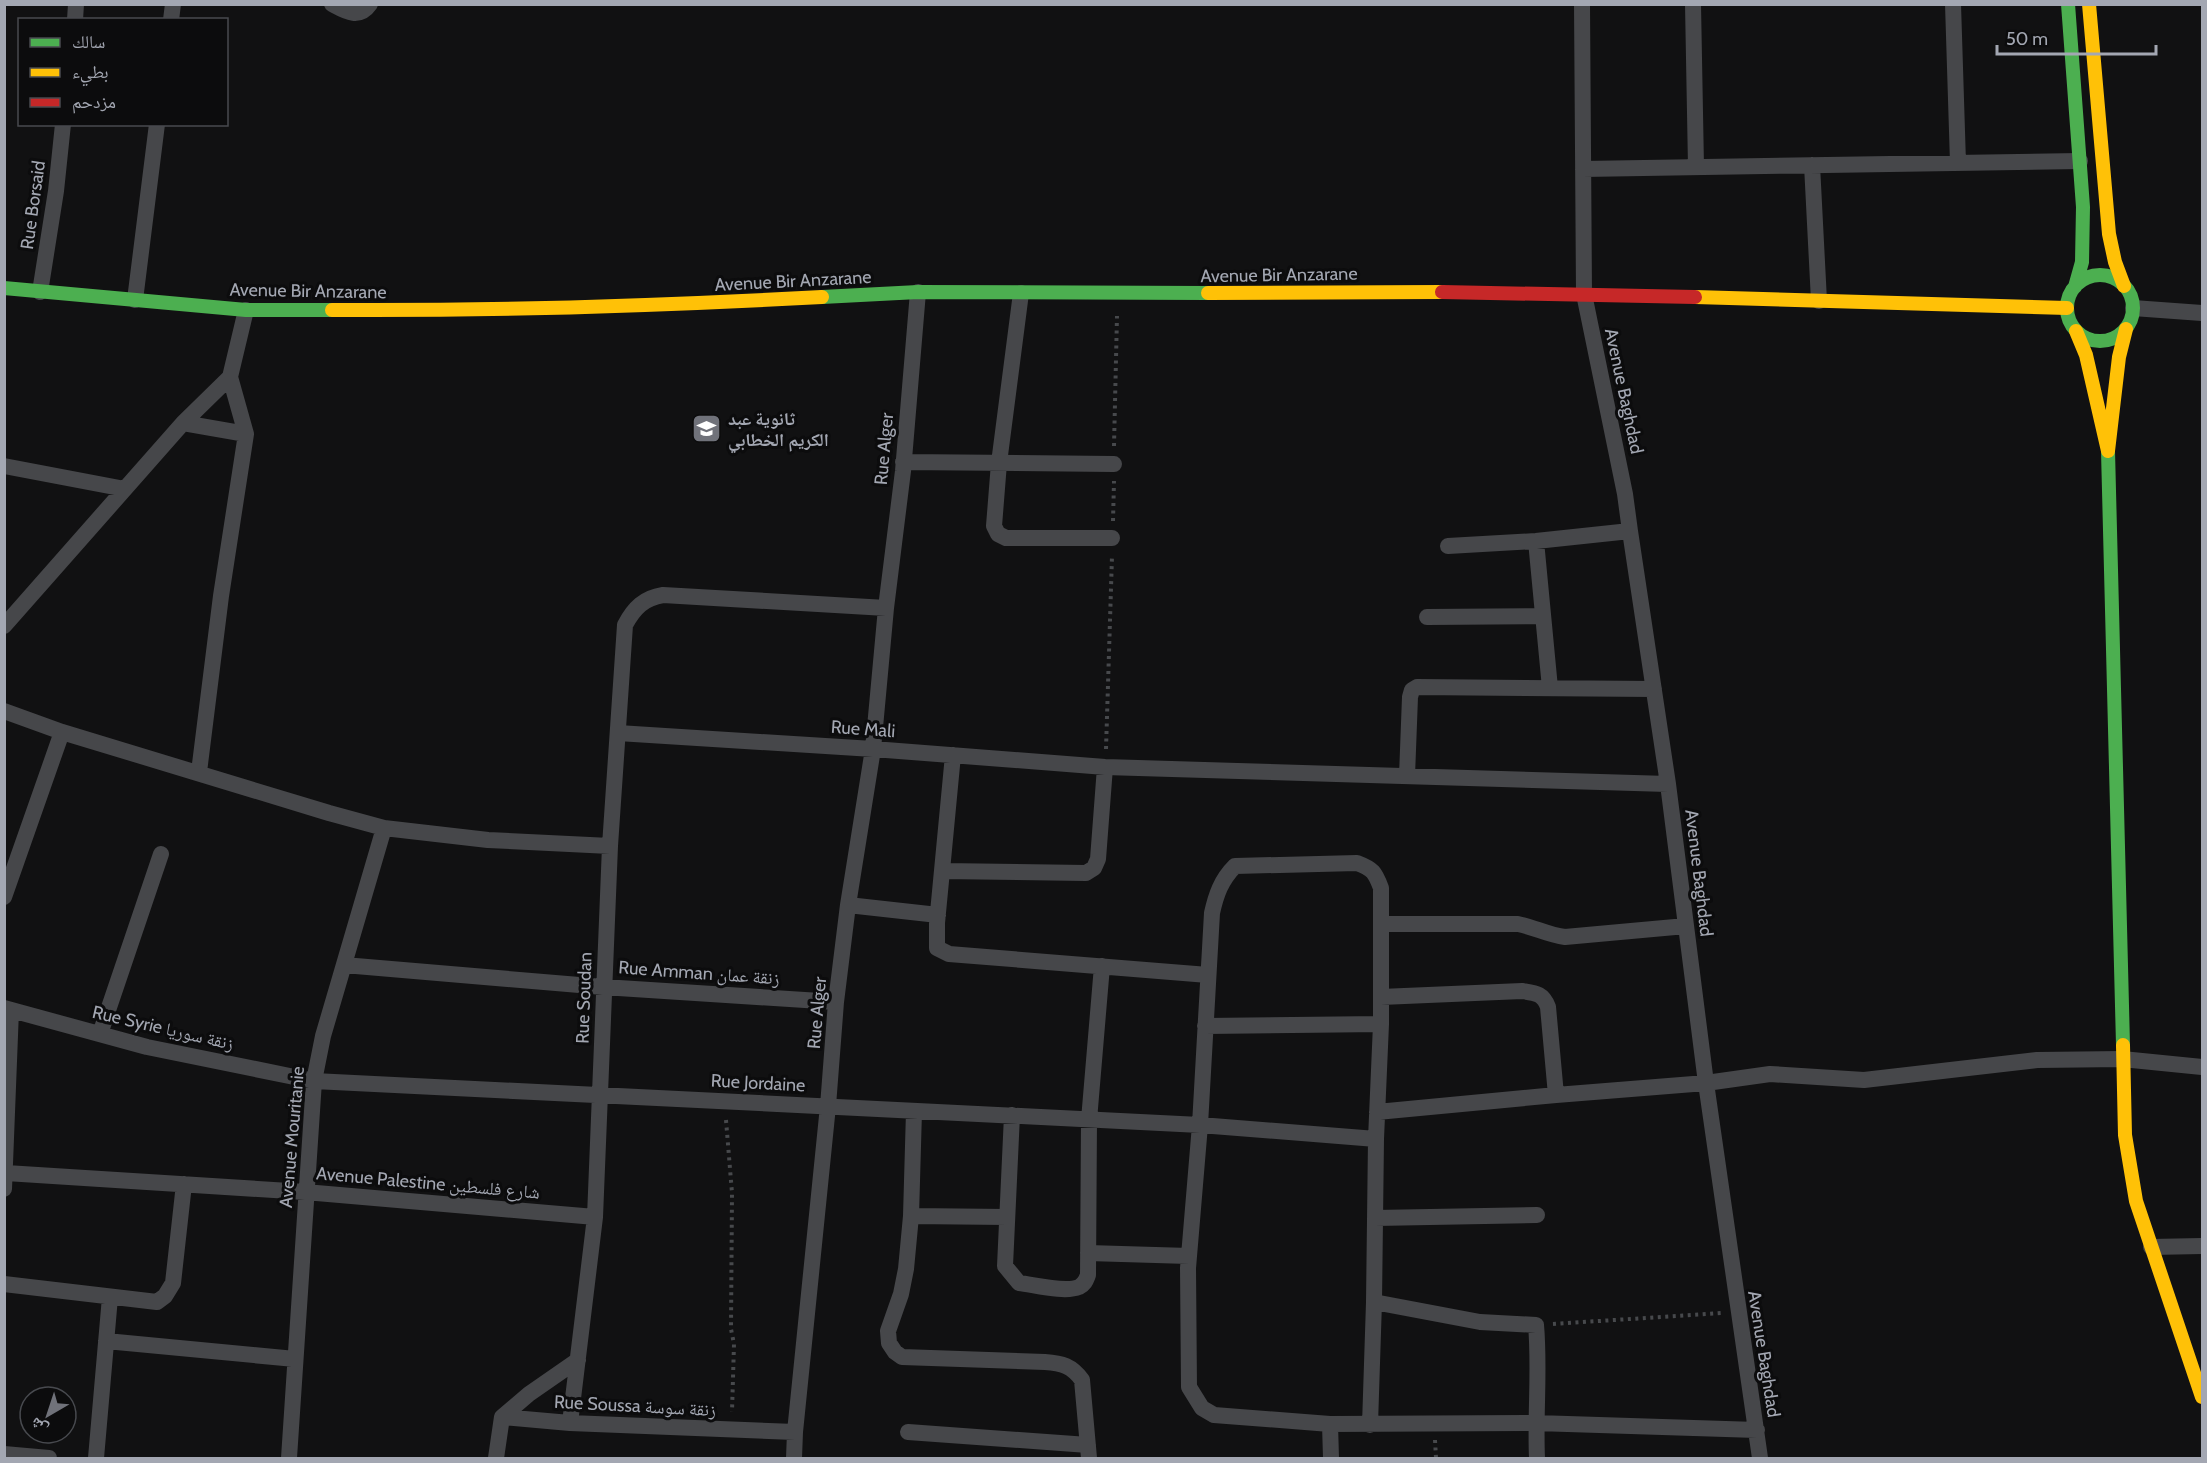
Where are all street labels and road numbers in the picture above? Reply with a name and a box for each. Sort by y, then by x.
street label: Rue Borsaid [16,159,50,251]
street label: Avenue Bir Anzarane [1200,263,1358,287]
street label: Avenue Bir Anzarane [714,266,872,296]
street label: Avenue Bir Anzarane [229,279,387,303]
street label: Avenue Baghdad [1600,326,1648,456]
street label: Rue Alger [870,412,898,486]
street label: Rue Mali [830,716,896,742]
street label: Avenue Baghdad [1680,808,1718,938]
street label: Rue Soudan [571,952,597,1044]
street label: Rue Amman زنقة عمان [618,956,780,990]
street label: Rue Alger [803,976,831,1050]
street label: Rue Syrie زنقة سوريا [90,1001,236,1055]
street label: Avenue Mouritanie [275,1065,309,1209]
street label: Rue Jordaine [710,1070,806,1096]
street label: Avenue Palestine شارع فلسطين [315,1162,541,1204]
street label: Avenue Baghdad [1743,1289,1785,1419]
street label: Rue Soussa زنقة سوسة [553,1391,717,1421]

